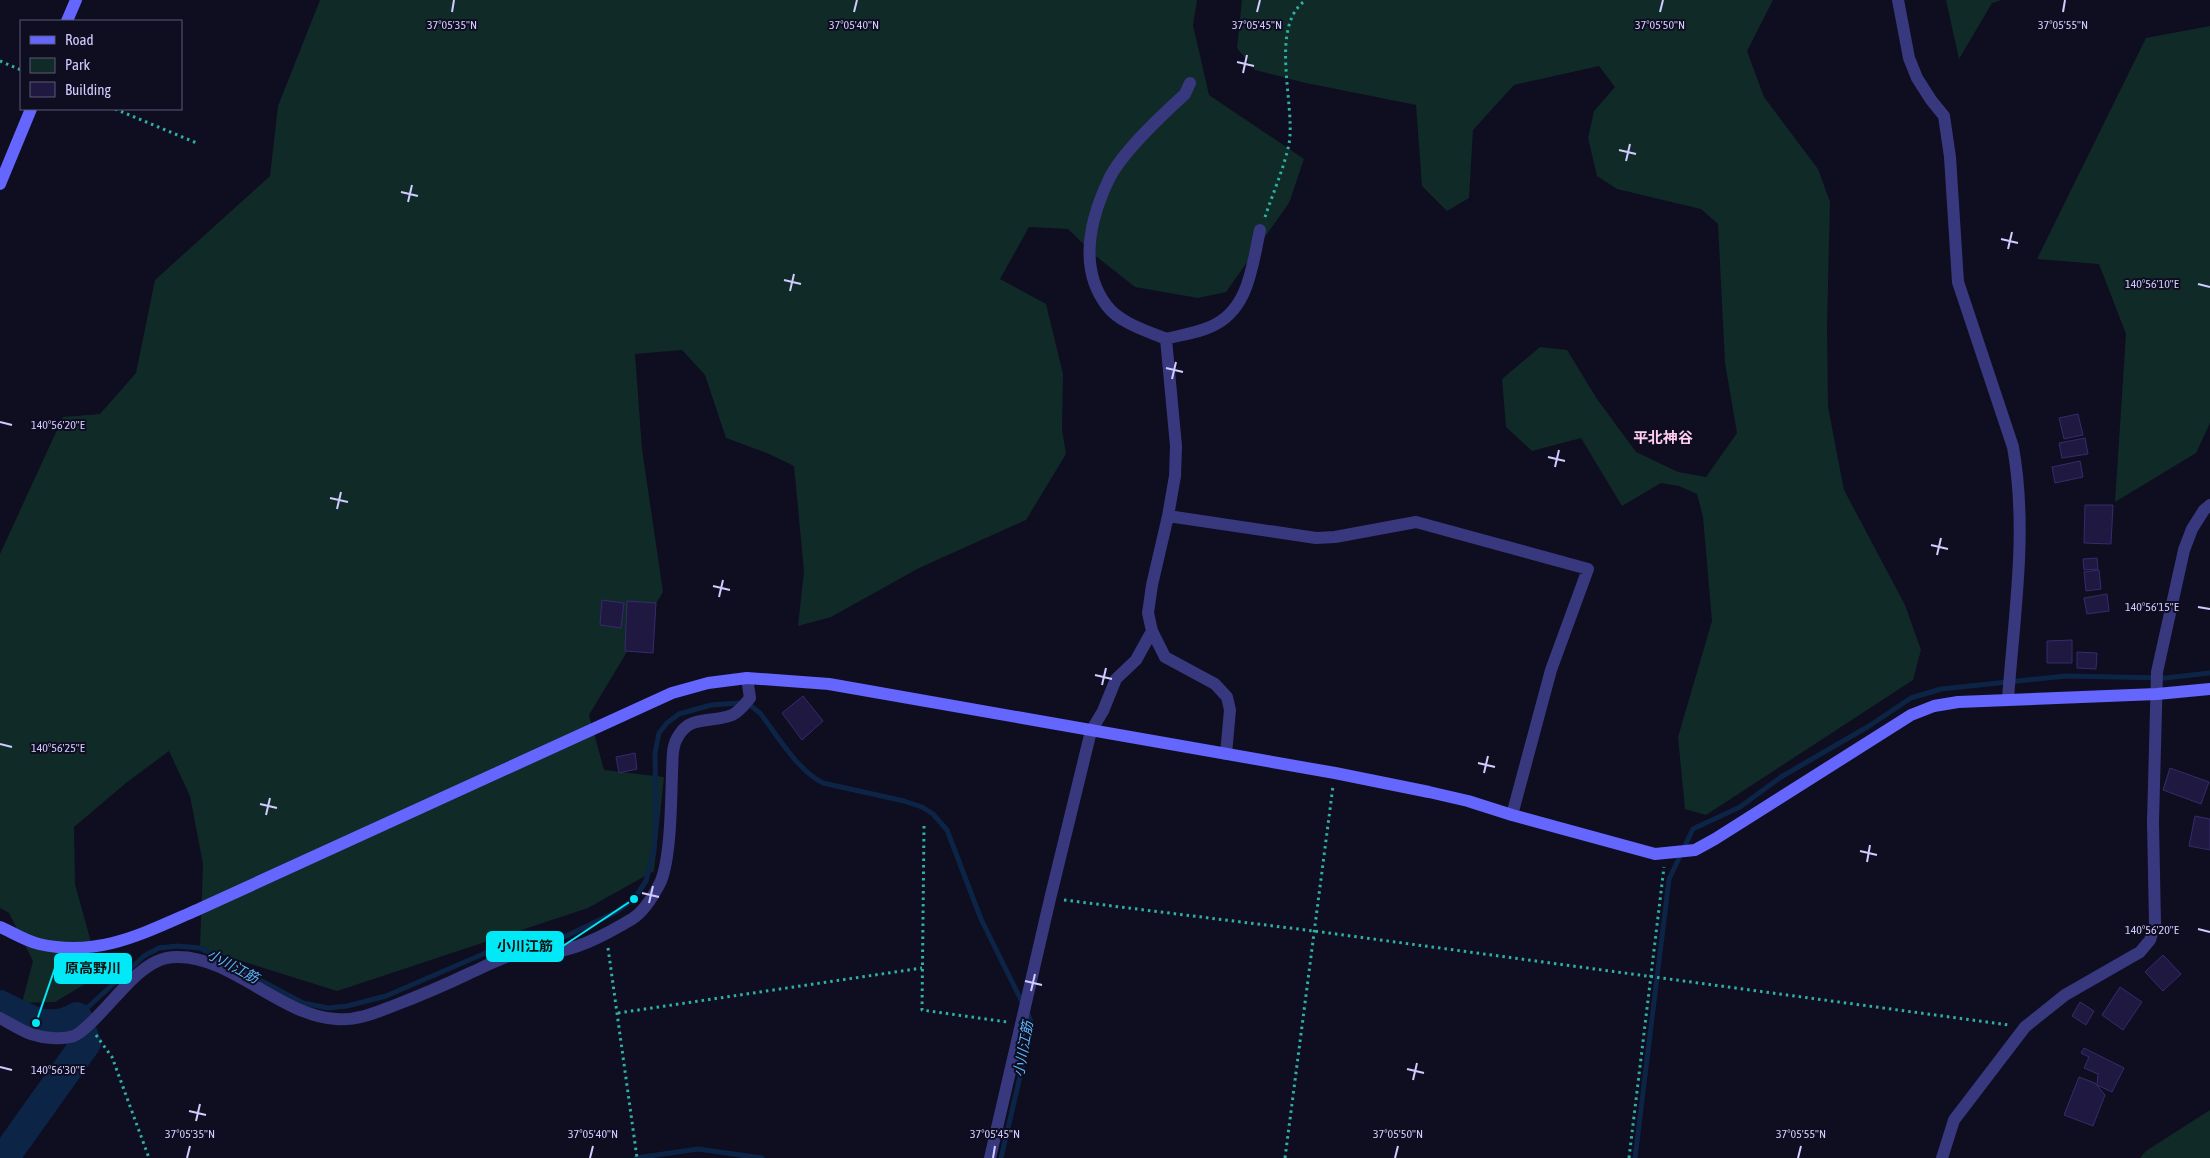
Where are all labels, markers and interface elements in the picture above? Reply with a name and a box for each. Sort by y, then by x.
text: 37°05'35"N [427,18,477,32]
text: 37°05'40"N [829,18,879,32]
text: 37°05'45"N [1232,18,1282,32]
text: 37°05'50"N [1635,18,1685,32]
text: 37°05'55"N [2038,18,2088,32]
legend [20,20,182,110]
text: Road [65,31,94,48]
text: Park [65,56,90,73]
text: Building [65,81,111,98]
text: 140°56'10"E [2125,277,2179,291]
text: 140°56'20"E [31,418,85,432]
district label: 平北神谷 [1633,429,1693,446]
text: 140°56'15"E [2125,600,2179,614]
text: 140°56'25"E [31,741,85,755]
text: 140°56'20"E [2125,923,2179,937]
callout: 小川江筋 [487,932,563,961]
text: 小川江筋 [497,938,553,954]
water label: 小川江筋 [205,946,263,987]
callout: 原高野川 [55,954,131,983]
text: 原高野川 [65,960,121,976]
water label: 小川江筋 [1010,1018,1036,1078]
text: 140°56'30"E [31,1063,85,1077]
text: 37°05'35"N [165,1127,215,1141]
text: 37°05'40"N [568,1127,618,1141]
text: 37°05'45"N [970,1127,1020,1141]
text: 37°05'50"N [1373,1127,1423,1141]
text: 37°05'55"N [1776,1127,1826,1141]

